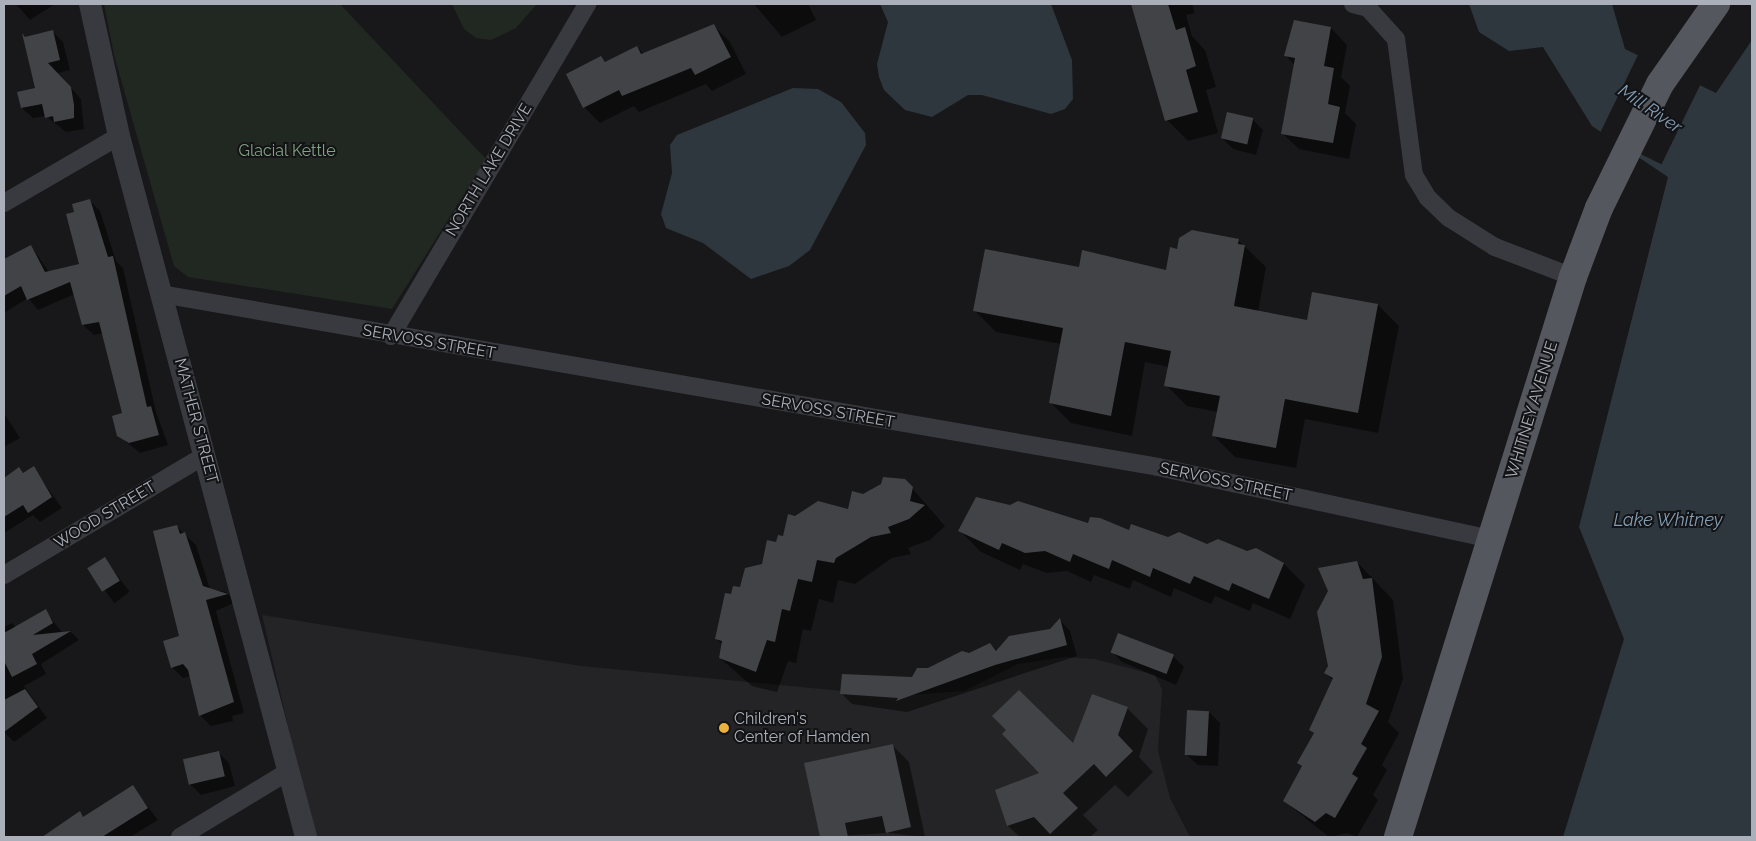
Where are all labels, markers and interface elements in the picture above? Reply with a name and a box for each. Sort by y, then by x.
water label: Mill River [1614,80,1686,138]
street label: NORTH LAKE DRIVE [442,100,536,240]
park label: Glacial Kettle [238,141,336,161]
street label: SERVOSS STREET [361,321,497,363]
street label: WHITNEY AVENUE [1502,339,1562,481]
street label: MATHER STREET [170,356,222,486]
street label: SERVOSS STREET [760,390,896,432]
street label: SERVOSS STREET [1158,459,1294,505]
street label: WOOD STREET [51,477,159,553]
water label: Lake Whitney [1613,509,1723,531]
place label: Children's Center of Hamden [734,709,870,747]
marker: Children's Center of Hamden [718,722,730,734]

